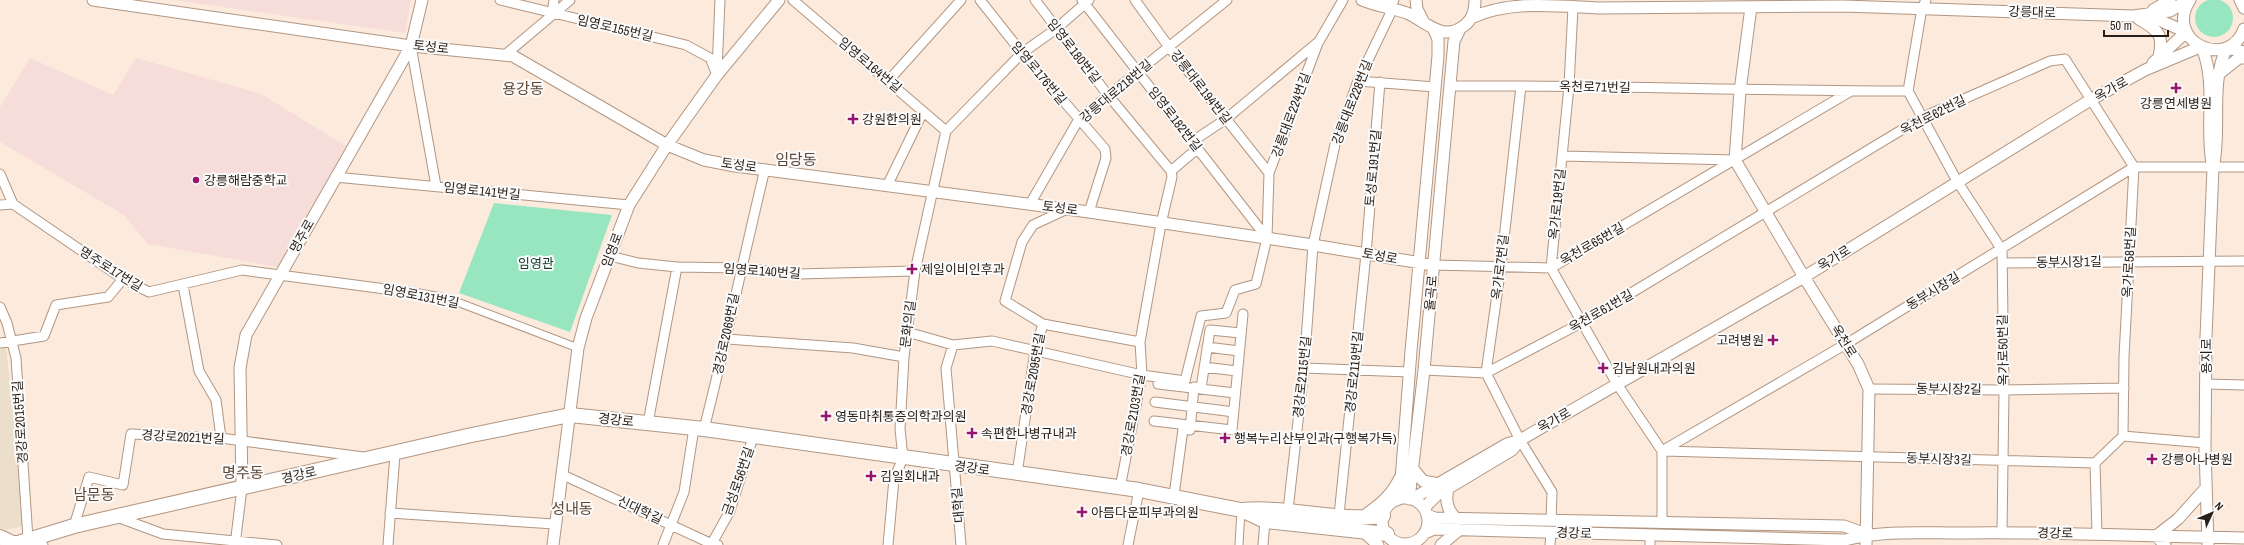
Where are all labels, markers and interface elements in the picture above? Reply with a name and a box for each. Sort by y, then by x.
street label: 강릉대로 [2008,3,2056,21]
street label: 임영로155번길 [575,11,655,45]
scale bar [2104,12,2168,38]
street label: 임영로180번길 [1043,15,1105,87]
text: 50 m [2110,18,2132,34]
street label: 임영로164번길 [835,34,905,96]
street label: 토성로 [412,37,450,57]
street label: 임영로176번길 [1008,38,1070,108]
street label: 강릉대로194번길 [1167,46,1235,128]
street label: 강릉대로218번길 [1076,56,1156,126]
street label: 강릉대로228번길 [1328,57,1376,147]
street label: 강릉대로224번길 [1268,70,1314,160]
street label: 옥가로 [2091,73,2131,105]
district label: 용강동 [502,78,544,99]
street label: 옥천로71번길 [1559,78,1631,96]
marker: 강릉연세병원 [2170,82,2182,94]
street label: 임영로182번길 [1144,83,1206,155]
street label: 옥천로62번길 [1897,91,1969,139]
place label: 강릉연세병원 [2140,95,2212,112]
place label: 강원한의원 [862,111,922,128]
marker: 강원한의원 [847,113,859,125]
street label: 토성로191번길 [1361,129,1385,207]
district label: 임당동 [775,149,817,170]
street label: 토성로 [720,154,758,176]
street label: 옥가로19번길 [1545,167,1569,241]
place label: 강릉해람중학교 [204,172,288,189]
marker: 강릉해람중학교 [191,175,201,185]
street label: 임영로141번길 [443,178,521,204]
street label: 토성로 [1041,197,1079,219]
street label: 명주로 [286,216,318,256]
street label: 옥천로65번길 [1557,219,1627,269]
street label: 옥가로58번길 [2119,226,2139,298]
street label: 임영로 [598,230,626,270]
street label: 옥가로7번길 [1488,233,1512,301]
street label: 옥가로 [1814,241,1854,275]
street label: 명주로17번길 [76,243,146,295]
street label: 토성로 [1361,245,1399,267]
street label: 동부시장1길 [2036,253,2102,271]
park label: 임영관 [518,255,554,272]
street label: 임영로140번길 [723,260,801,282]
place label: 제일이비인후과 [921,261,1005,278]
marker: 제일이비인후과 [906,263,918,275]
street label: 동부시장길 [1903,268,1963,314]
street label: 율곡로 [1421,274,1441,312]
street label: 임영로131번길 [381,280,461,312]
street label: 옥천로61번길 [1566,286,1636,336]
street label: 경강로2069번길 [709,291,743,377]
street label: 문화의길 [897,299,919,349]
street label: 옥가로50번길 [1994,314,2012,386]
street label: 옥천로 [1827,321,1861,361]
street label: 경강로2119번길 [1341,330,1367,414]
street label: 경강로2095번길 [1017,331,1049,417]
place label: 고려병원 [1716,332,1764,349]
marker: 고려병원 [1767,334,1779,346]
street label: 경강로2115번길 [1289,335,1315,419]
street label: 용지로 [2198,338,2215,374]
place label: 김남원내과의원 [1612,360,1696,377]
marker: 김남원내과의원 [1597,362,1609,374]
street label: 경강로2103번길 [1117,372,1149,458]
street label: 경강로2015번길 [9,380,31,464]
street label: 동부시장2길 [1916,380,1982,398]
street label: 옥가로 [1534,404,1574,436]
place label: 영동마취통증의학과의원 [835,408,967,425]
street label: 경강로 [597,410,635,430]
marker: 영동마취통증의학과의원 [820,410,832,422]
place label: 속편한나병규내과 [981,425,1077,442]
street label: 경강로2021번길 [141,426,225,448]
marker: 속편한나병규내과 [966,427,978,439]
place label: 행복누리산부인과(구행복가득) [1234,430,1397,447]
marker: 행복누리산부인과(구행복가득) [1219,432,1231,444]
street label: 금성로56번길 [718,444,758,518]
street label: 동부시장3길 [1906,449,1972,469]
place label: 강릉아나병원 [2161,451,2233,468]
marker: 강릉아나병원 [2146,453,2158,465]
street label: 경강로 [953,457,991,479]
district label: 명주동 [222,462,264,483]
street label: 경강로 [280,463,318,487]
place label: 김일회내과 [880,468,940,485]
marker: 김일회내과 [865,470,877,482]
district label: 남문동 [73,484,115,505]
street label: 대학길 [948,486,968,524]
street label: 신대학길 [615,492,665,528]
north arrow [2192,493,2232,533]
district label: 성내동 [551,498,593,519]
text: N [2212,499,2226,513]
place label: 아름다운피부과의원 [1091,504,1199,521]
marker: 아름다운피부과의원 [1076,506,1088,518]
street label: 경강로 [1556,524,1592,542]
street label: 경강로 [2037,524,2073,542]

